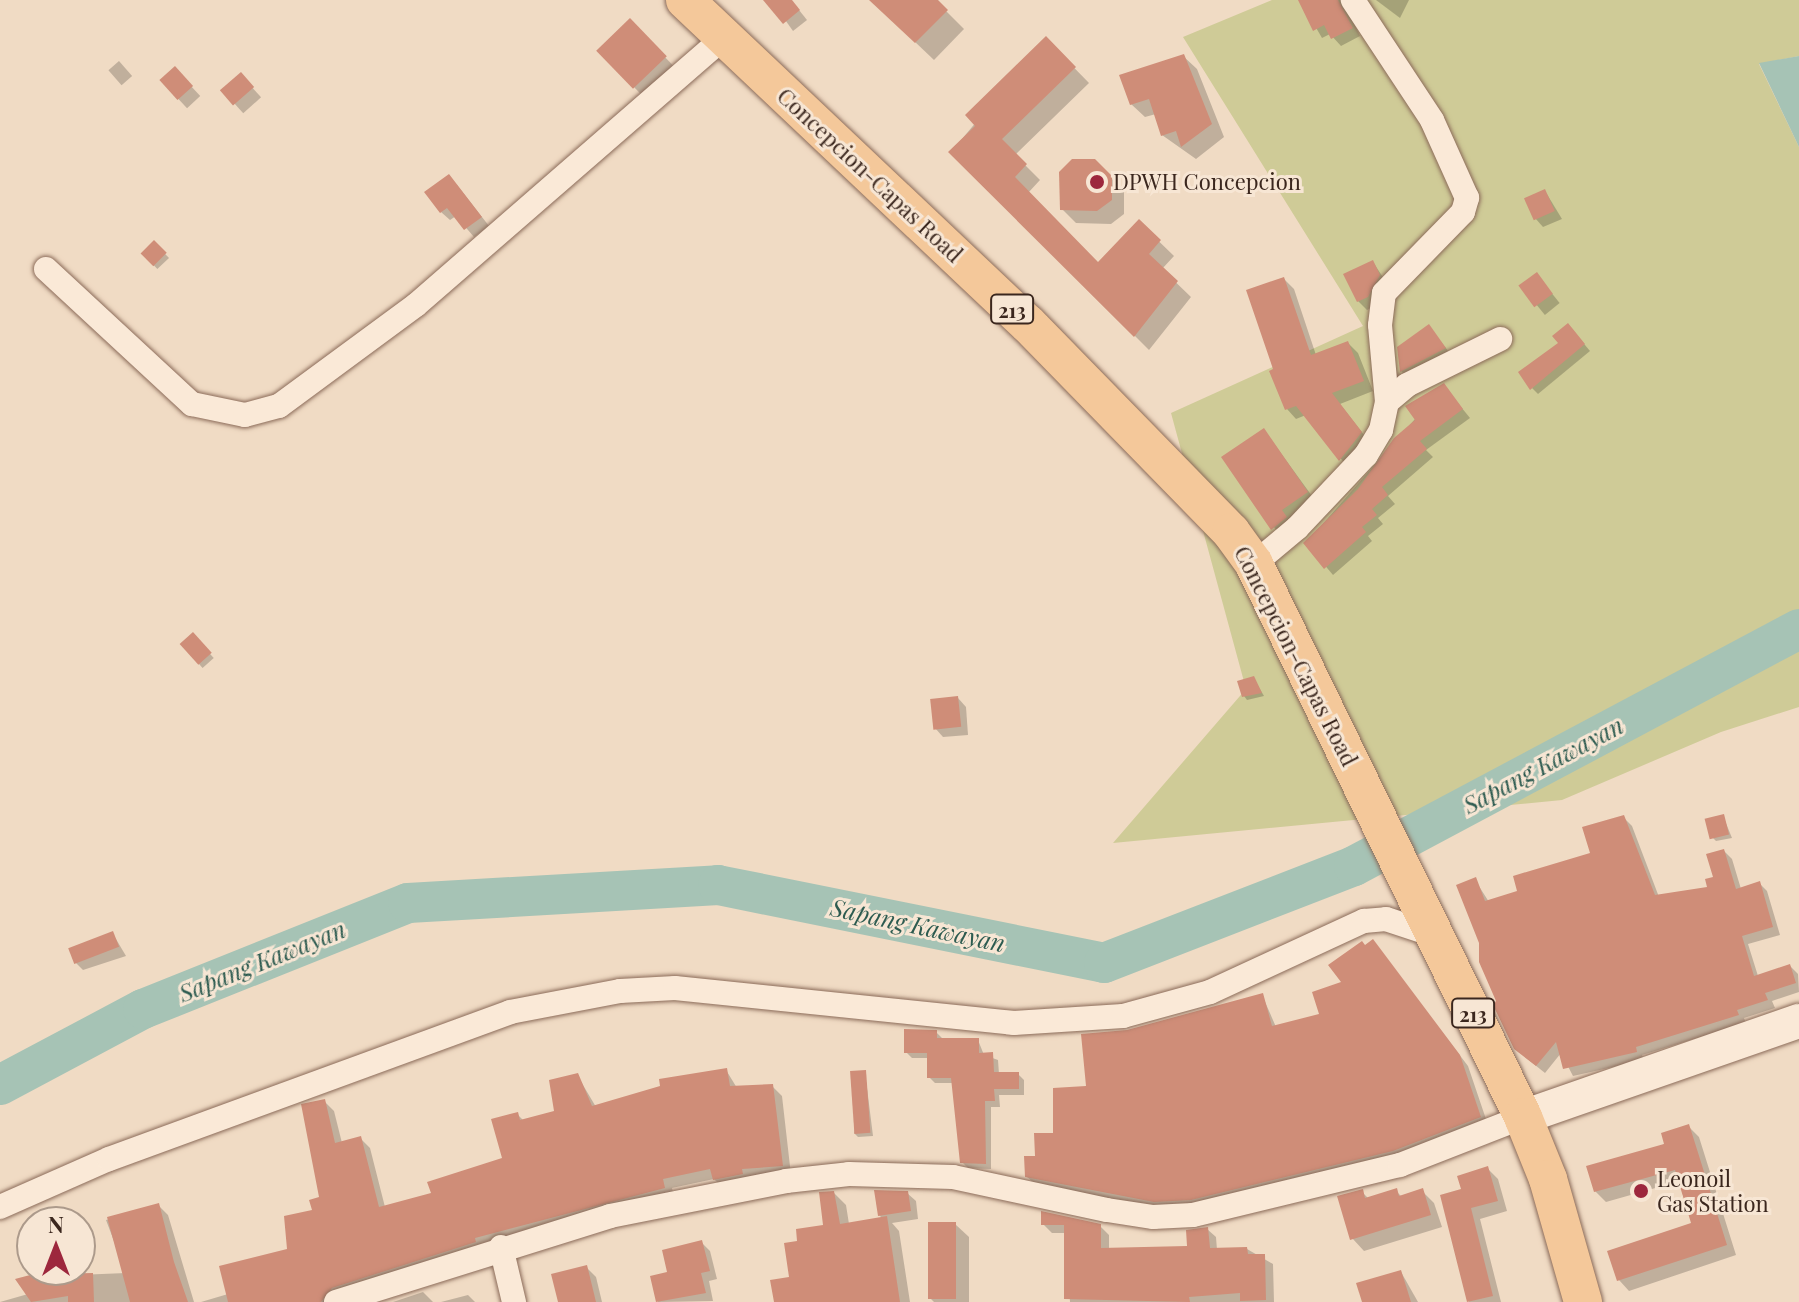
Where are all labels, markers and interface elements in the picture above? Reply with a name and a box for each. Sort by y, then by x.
street label: Concepcion-Capas Road [772,82,968,268]
place label: DPWH Concepcion [1113,169,1301,195]
marker: DPWH Concepcion [1088,173,1106,191]
road number: 213 [990,293,1034,325]
street label: Concepcion-Capas Road [1229,542,1363,770]
water label: Sapang Kawayan [1458,711,1628,819]
water label: Sapang Kawayan [828,892,1008,958]
water label: Sapang Kawayan [174,914,350,1008]
road number: 213 [1451,997,1495,1029]
place label: Leonoil Gas Station [1657,1165,1769,1216]
marker: Leonoil Gas Station [1632,1182,1650,1200]
north arrow [16,1206,96,1286]
text: N [48,1209,64,1239]

